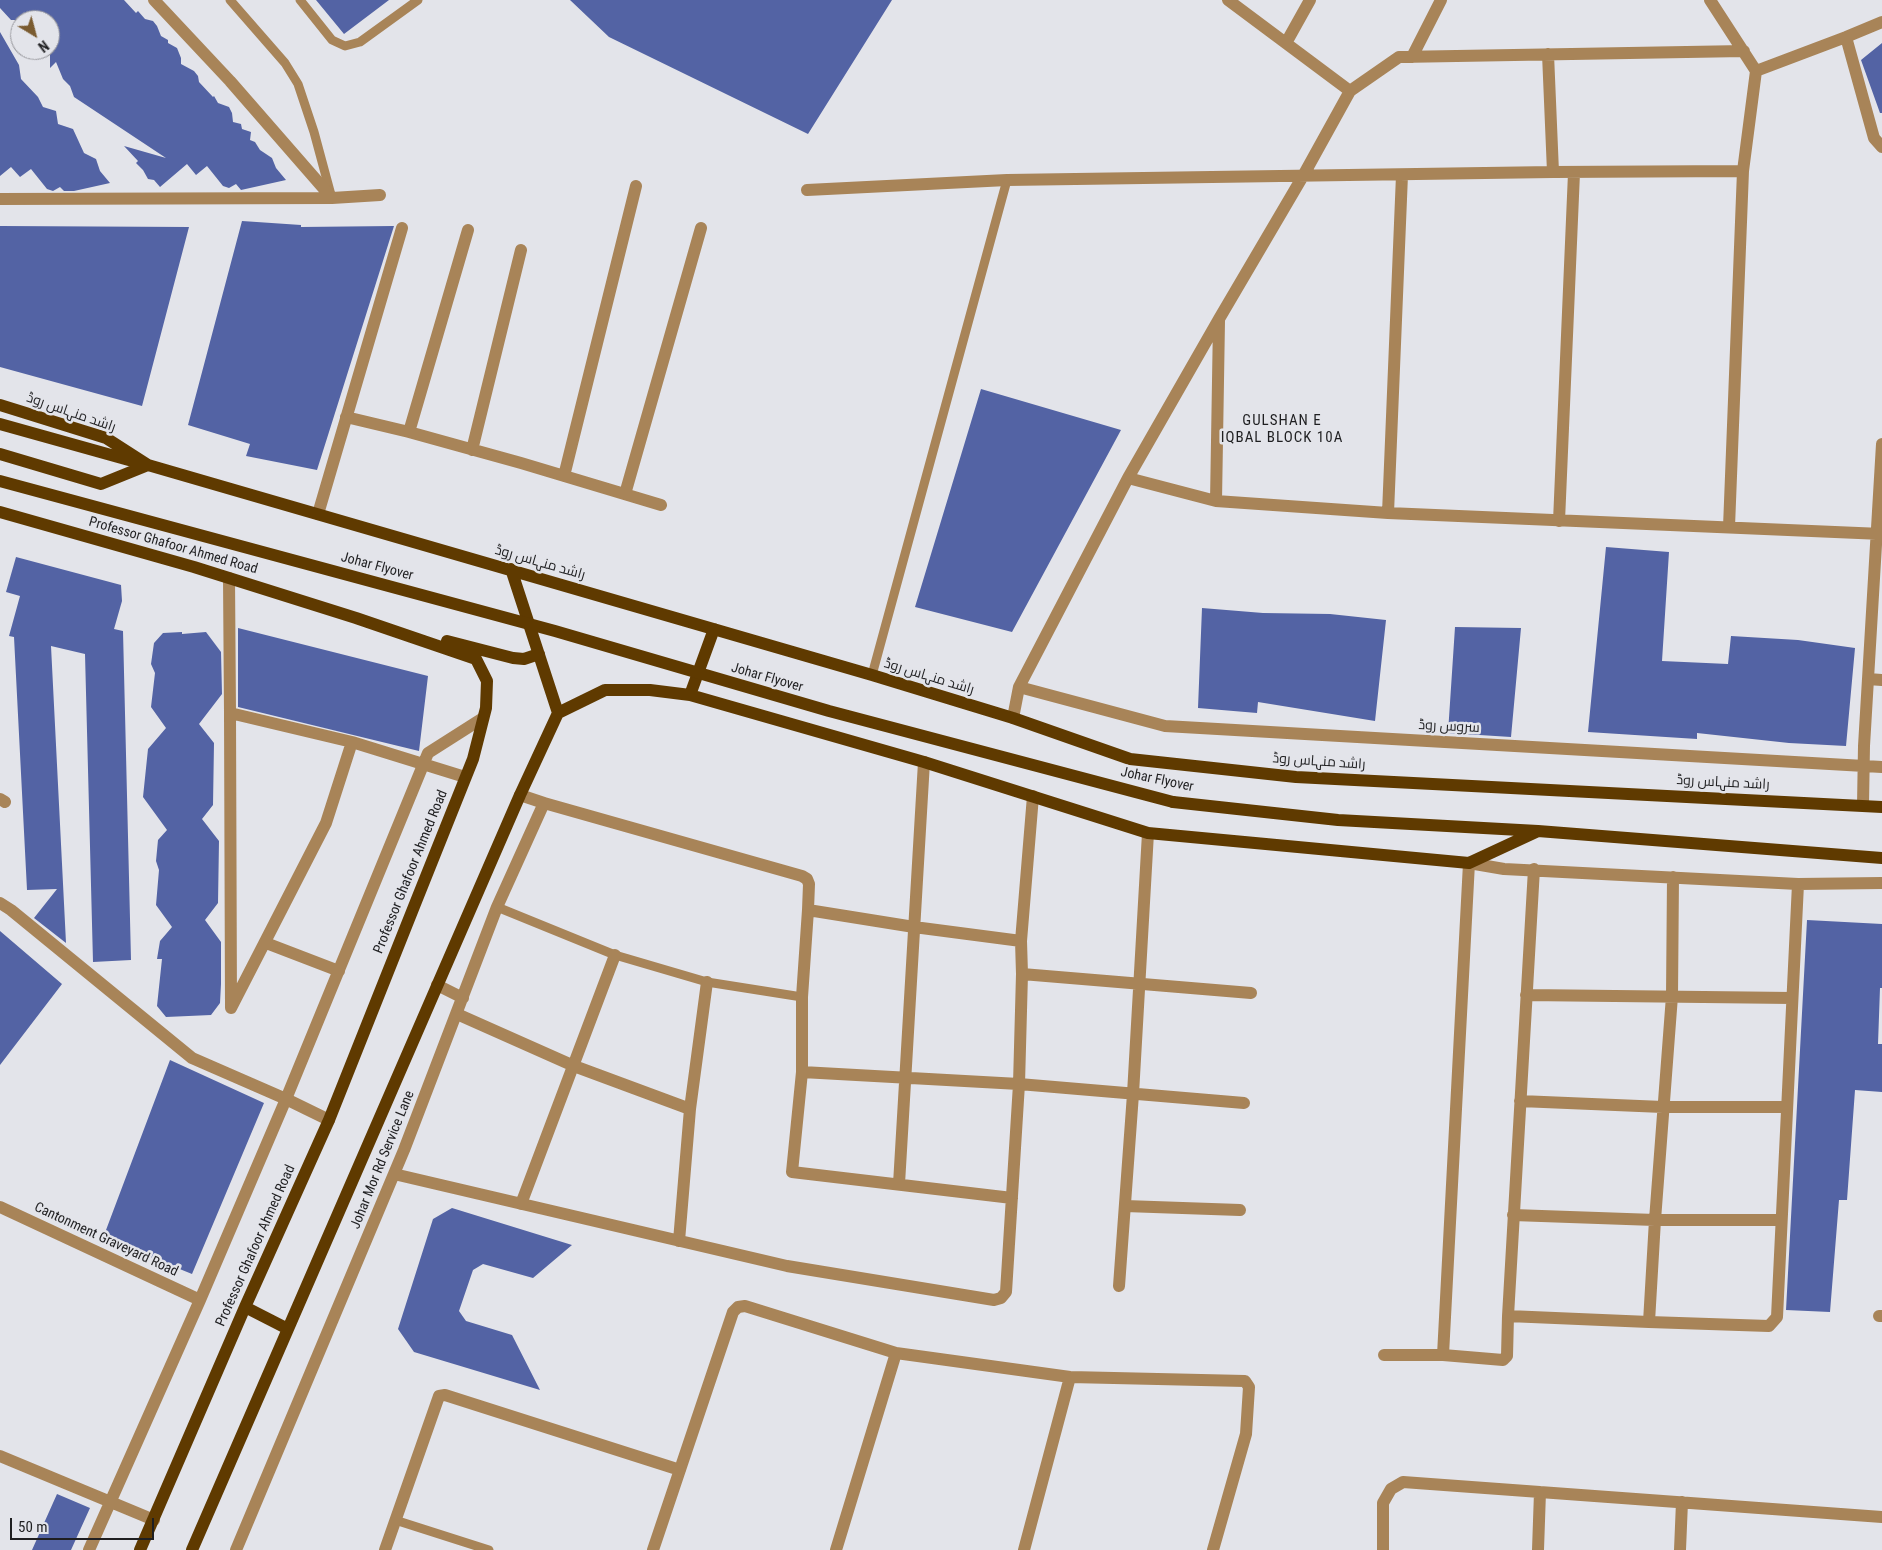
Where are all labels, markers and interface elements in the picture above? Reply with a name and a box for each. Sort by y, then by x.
north arrow [10,10,60,60]
text: N [35,37,52,55]
street label: راشد منہاس روڈ [24,390,118,436]
district label: GULSHAN E IQBAL BLOCK 10A [1219,412,1345,447]
street label: Professor Ghafoor Ahmed Road [87,514,259,578]
street label: راشد منہاس روڈ [493,542,587,584]
street label: Johar Flyover [339,549,415,585]
street label: راشد منہاس روڈ [882,655,976,699]
street label: Johar Flyover [729,660,805,696]
street label: سروس روڈ [1418,717,1480,737]
street label: راشد منہاس روڈ [1272,750,1366,774]
street label: Johar Flyover [1119,764,1195,796]
street label: راشد منہاس روڈ [1676,772,1770,794]
street label: Professor Ghafoor Ahmed Road [370,788,452,956]
street label: Johar Mor Rd Service Lane [348,1088,418,1232]
street label: Professor Ghafoor Ahmed Road [213,1163,299,1329]
street label: Cantonment Graveyard Road [32,1199,180,1281]
scale bar [12,1508,156,1540]
text: 50 m [18,1518,48,1536]

